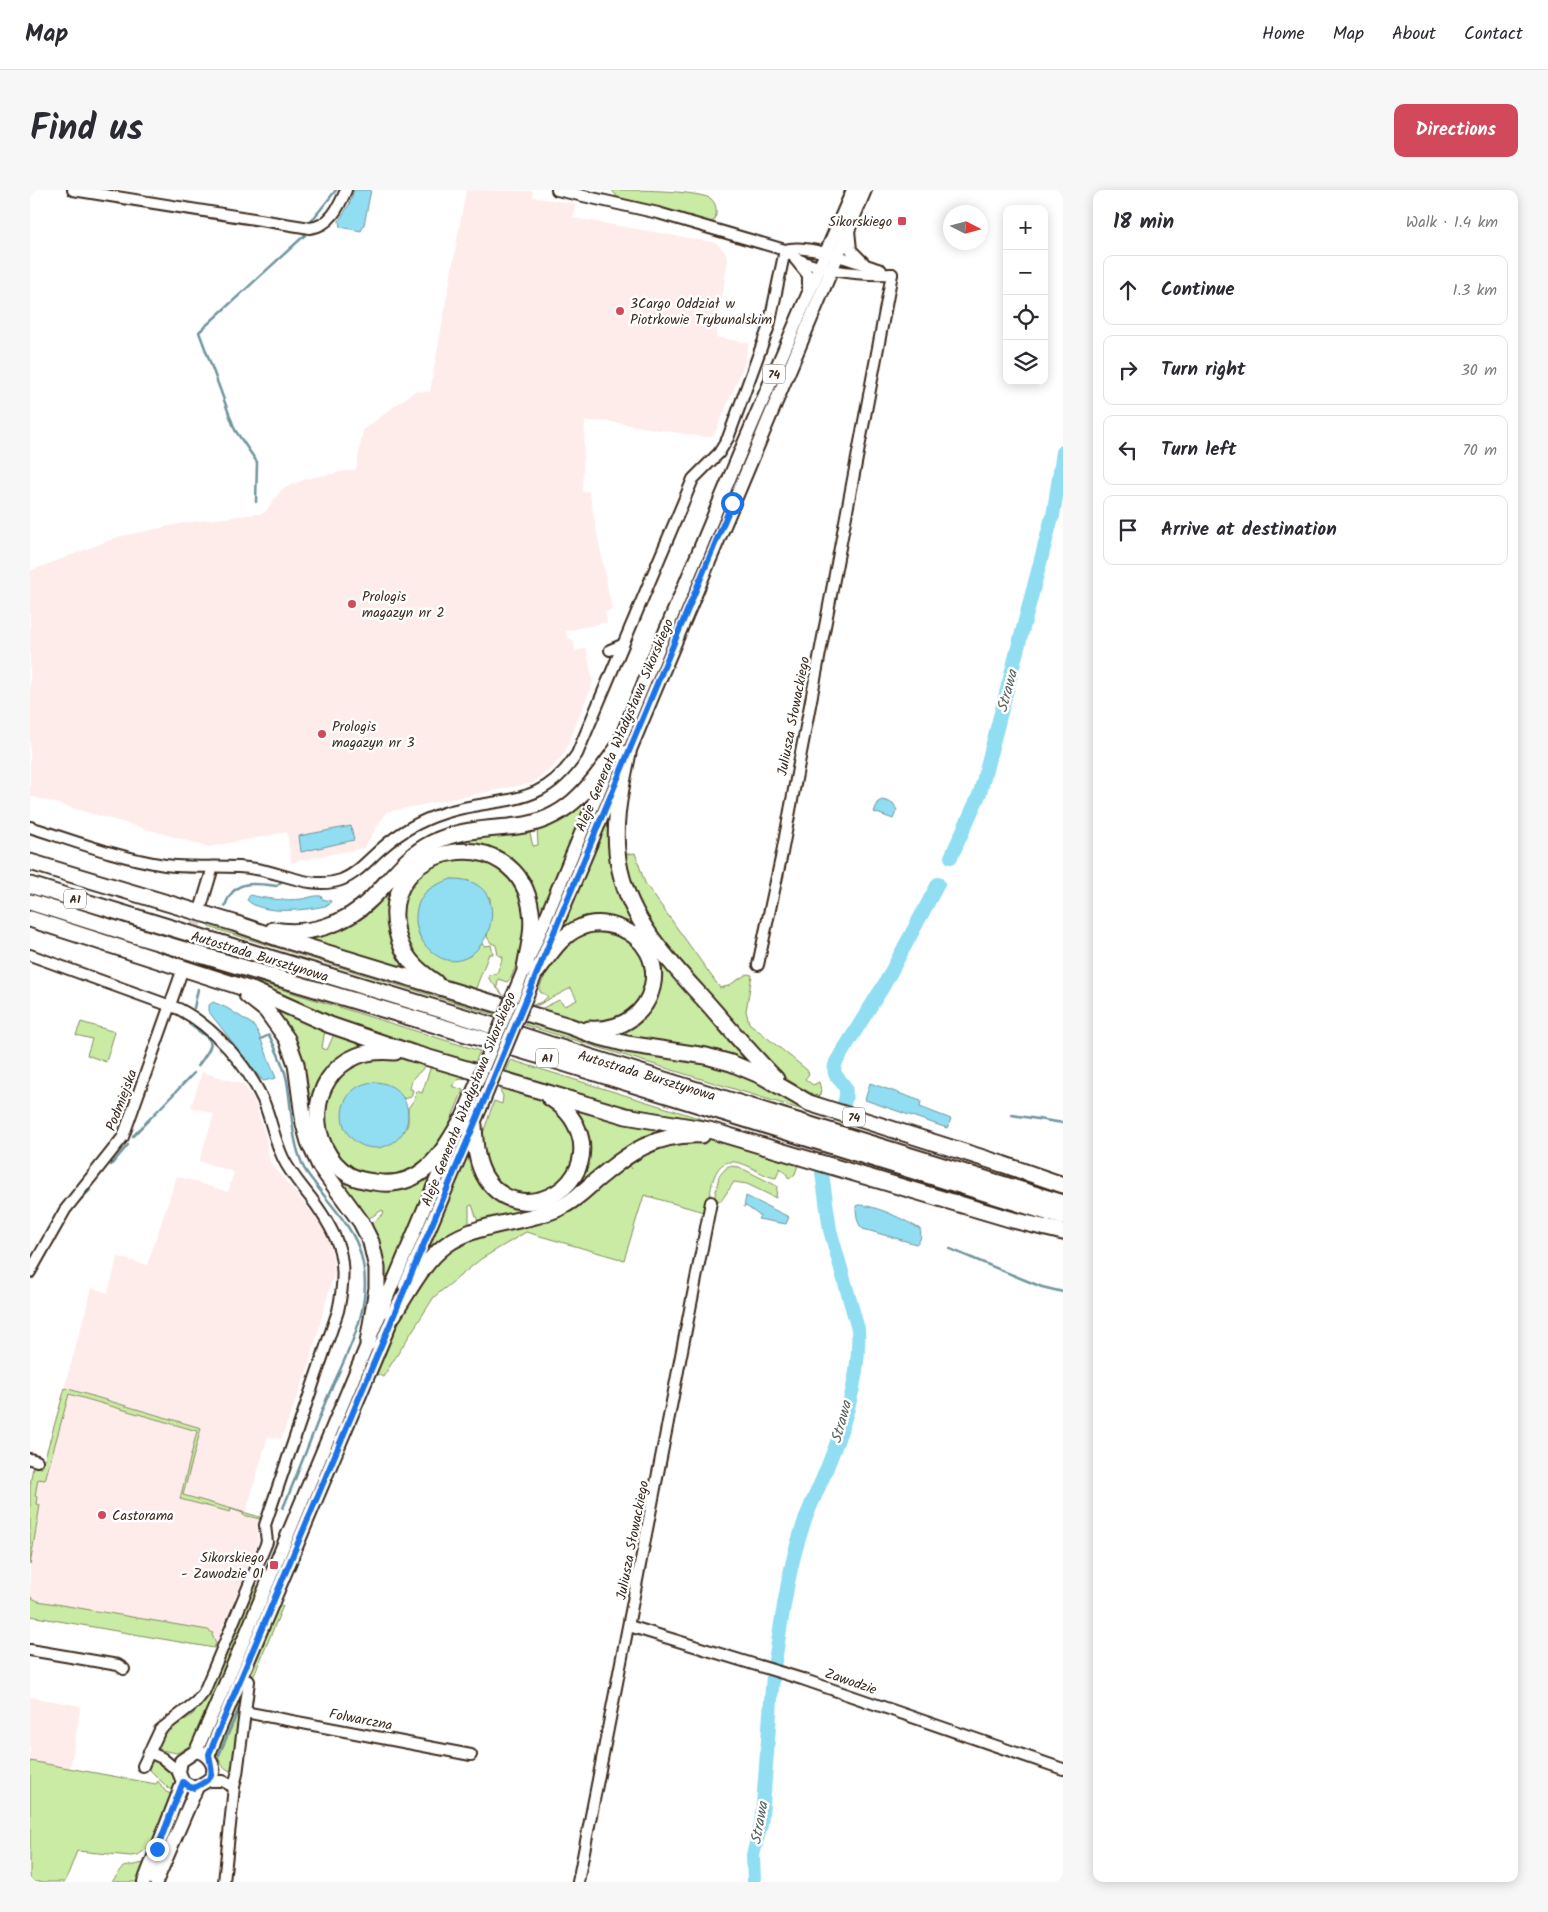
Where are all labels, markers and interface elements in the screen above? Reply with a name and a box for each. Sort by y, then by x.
text: Map [25,15,68,54]
text: Home [1262,20,1305,49]
text: Map [1333,20,1364,49]
text: About [1392,20,1436,49]
text: Contact [1464,20,1523,49]
text: Find us [30,102,143,158]
button: Directions [1394,104,1518,157]
north arrow [943,205,988,250]
map controls [1003,205,1048,385]
button: + [1003,205,1048,250]
text: 18 min [1113,206,1174,239]
text: Walk · 1.4 km [1406,210,1498,235]
place label: Sikorskiego [829,211,892,233]
marker: Sikorskiego [896,215,908,227]
button: − [1003,250,1048,295]
text: Continue [1161,275,1234,305]
icon: ahead [1114,276,1142,304]
text: 1.3 km [1452,278,1497,303]
place label: 3Cargo Oddział w Piotrkowie Trybunalskim [630,293,772,331]
button: locate [1003,295,1048,340]
marker: 3Cargo Oddział w Piotrkowie Trybunalskim [614,305,626,317]
button: layers [1003,340,1048,385]
text: Turn right [1161,355,1246,385]
icon: right [1114,356,1142,384]
text: 30 m [1461,358,1497,383]
road number: 74 [763,364,785,383]
text: Turn left [1161,435,1236,465]
icon: left [1114,436,1142,464]
text: 70 m [1462,438,1497,463]
route start [721,492,744,515]
text: Arrive at destination [1161,515,1337,545]
icon: arrive [1114,516,1142,544]
place label: Prologis magazyn nr 2 [362,586,445,624]
marker: Prologis magazyn nr 2 [346,598,358,610]
street label: Aleje Generała Władysława Sikorskiego [570,615,680,835]
street label: Juliusza Słowackiego [772,655,816,778]
water label: Strawa [991,667,1025,715]
place label: Prologis magazyn nr 3 [332,716,414,754]
marker: Prologis magazyn nr 3 [316,728,328,740]
road number: A1 [64,890,86,909]
street label: Autostrada Bursztynowa [188,926,331,988]
street label: Aleje Generała Władysława Sikorskiego [416,989,522,1210]
street label: Autostrada Bursztynowa [575,1045,718,1107]
road number: A1 [536,1048,558,1068]
street label: Podmiejska [100,1066,144,1134]
road number: 74 [843,1108,865,1126]
water label: Strawa [825,1398,859,1446]
street label: Juliusza Słowackiego [611,1479,655,1602]
place label: Castorama [112,1505,174,1527]
marker: Castorama [96,1509,108,1521]
place label: Sikorskiego - Zawodzie 01 [181,1547,264,1585]
marker: Sikorskiego - Zawodzie 01 [268,1559,280,1571]
street label: Zawodzie [822,1663,880,1701]
street label: Folwarczna [327,1703,394,1737]
water label: Strawa [744,1799,776,1846]
route end [146,1838,169,1861]

